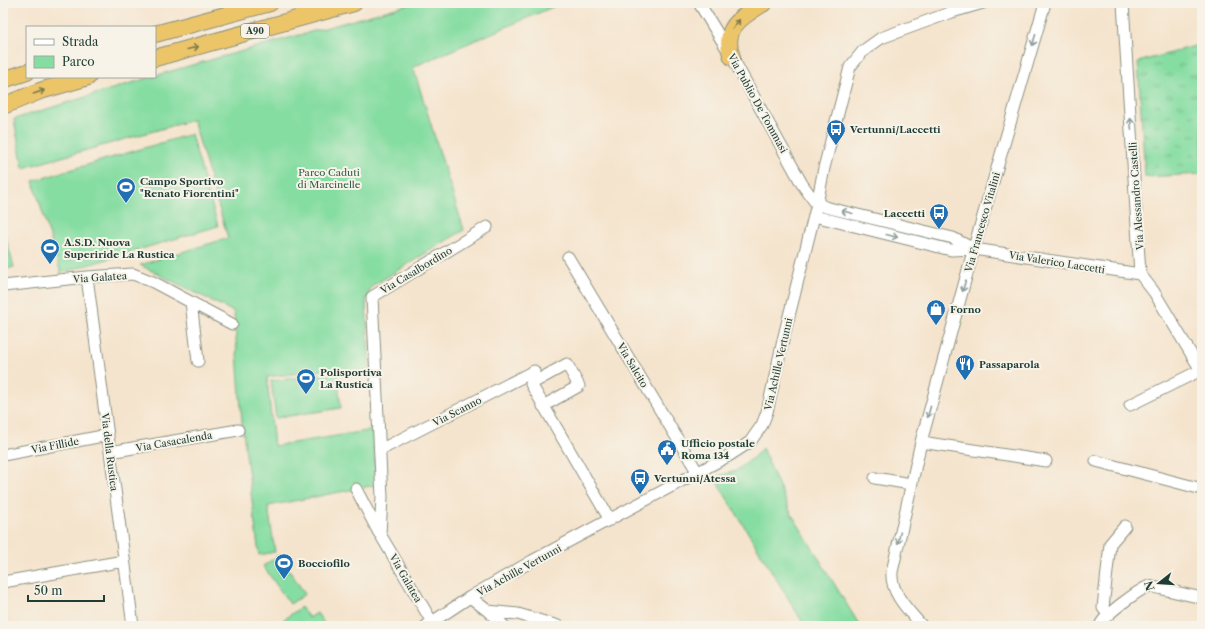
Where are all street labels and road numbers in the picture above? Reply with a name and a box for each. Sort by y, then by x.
road number: A90 [241,24,269,38]
street label: Via Publio De Tommasi [724,50,790,155]
street label: Via Alessandro Castelli [1126,142,1147,251]
street label: Via Francesco Vitalini [962,171,1003,275]
street label: Via Casalbordino [377,244,455,297]
street label: Via Valerico Laccetti [1007,248,1106,277]
street label: Via Galatea [72,269,128,286]
street label: Via Achille Vertunni [761,317,795,413]
street label: Via Salcito [614,340,651,390]
street label: Via Scanno [430,394,484,430]
street label: Via della Rustica [98,411,121,492]
street label: Via Casacalenda [134,428,214,455]
street label: Via Fillide [29,434,80,457]
street label: Via Achille Vertunni [474,542,564,600]
street label: Via Galatea [386,551,425,606]

